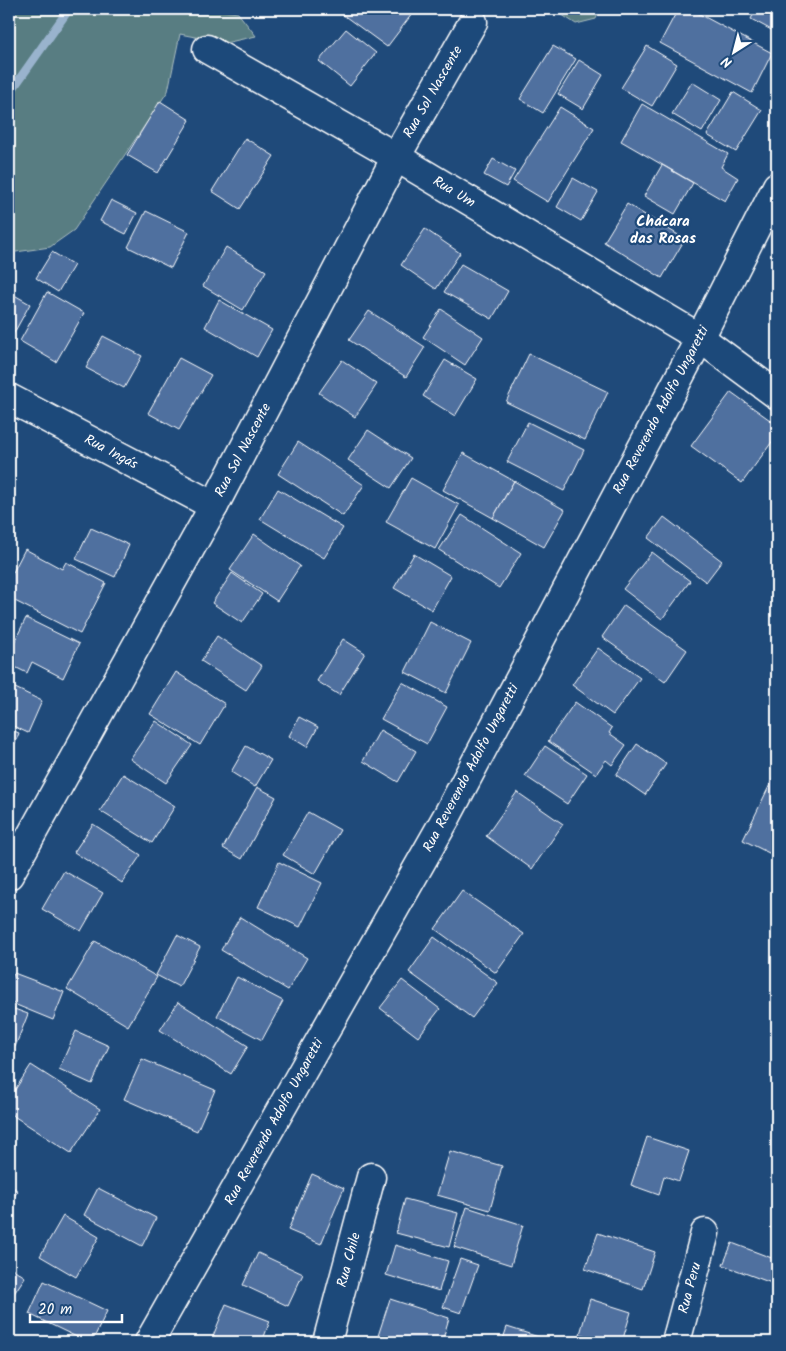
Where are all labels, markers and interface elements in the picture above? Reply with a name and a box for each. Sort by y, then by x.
north arrow [708,28,758,78]
street label: Rua Sol Nascente [398,41,469,142]
text: N [717,50,737,73]
street label: Rua Um [428,171,480,213]
district label: Chácara das Rosas [630,210,696,251]
street label: Rua Reverendo Adolfo Ungaretti [607,321,715,498]
street label: Rua Sol Nascente [209,398,277,501]
street label: Rua Ingás [80,429,142,475]
street label: Rua Reverendo Adolfo Ungaretti [417,679,525,856]
street label: Rua Reverendo Adolfo Ungaretti [219,1034,329,1209]
street label: Rua Chile [331,1229,367,1290]
street label: Rua Peru [673,1260,707,1316]
scale bar [30,1291,122,1323]
text: 20 m [38,1298,72,1322]

